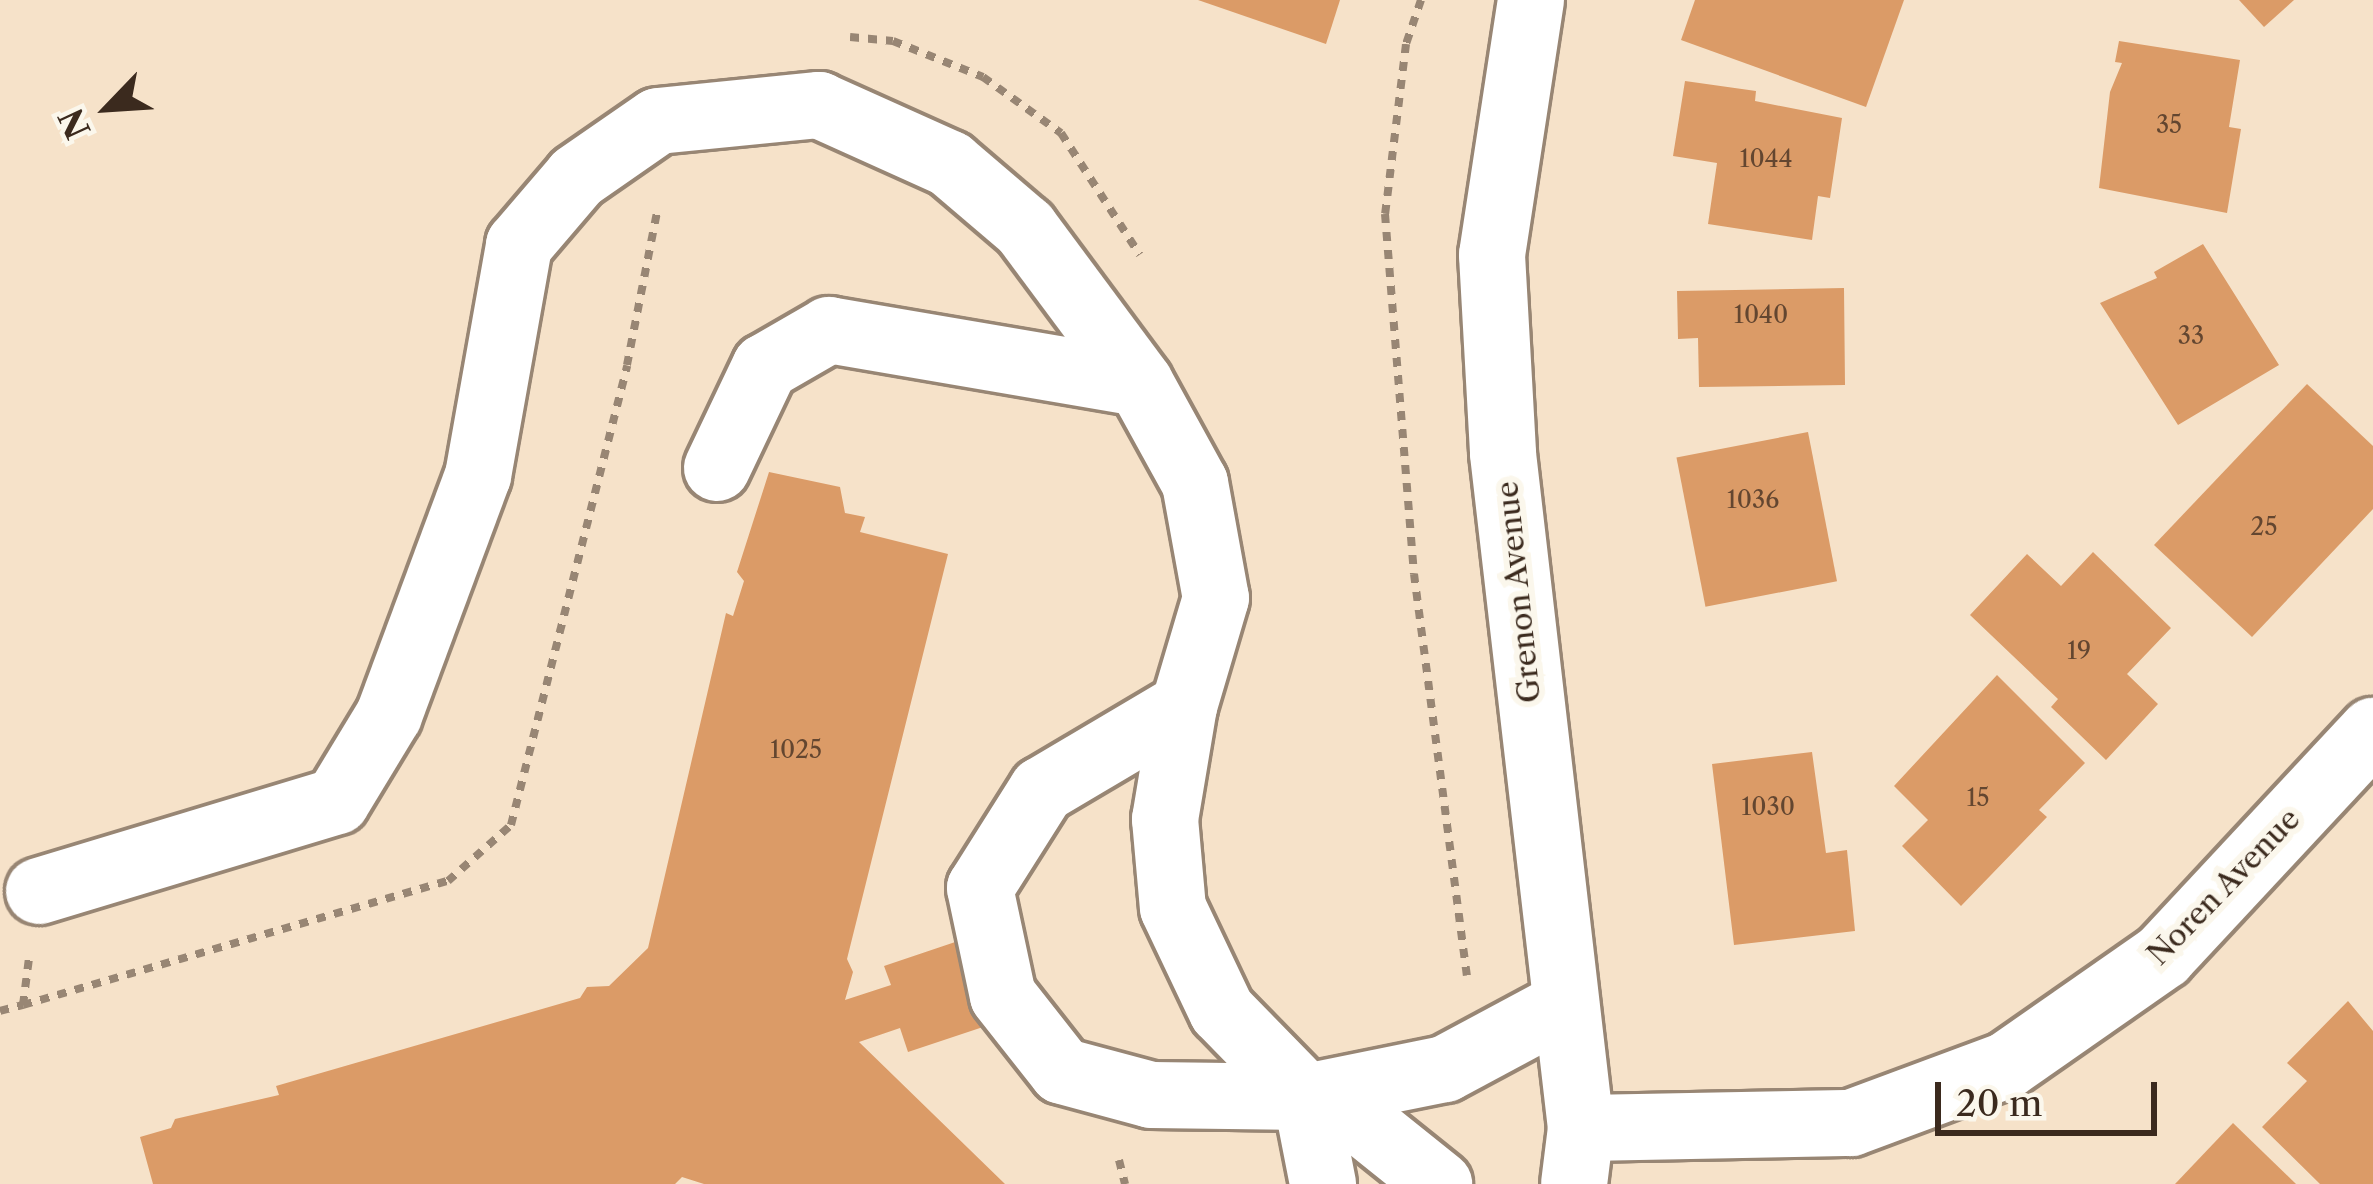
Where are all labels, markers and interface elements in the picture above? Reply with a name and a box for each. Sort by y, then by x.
north arrow [48,48,168,168]
text: N [50,102,100,145]
house number: 35 [2156,111,2182,139]
house number: 1044 [1739,145,1793,173]
house number: 1040 [1734,301,1788,329]
house number: 33 [2178,322,2204,350]
street label: Grenon Avenue [1489,479,1549,705]
house number: 1036 [1727,486,1779,514]
house number: 25 [2251,513,2277,541]
house number: 19 [2067,637,2091,665]
house number: 1025 [770,736,822,764]
house number: 15 [1966,784,1990,812]
house number: 1030 [1741,793,1795,821]
street label: Noren Avenue [2140,801,2308,973]
scale bar [1941,1058,2163,1132]
text: 20 m [1956,1081,2043,1125]

